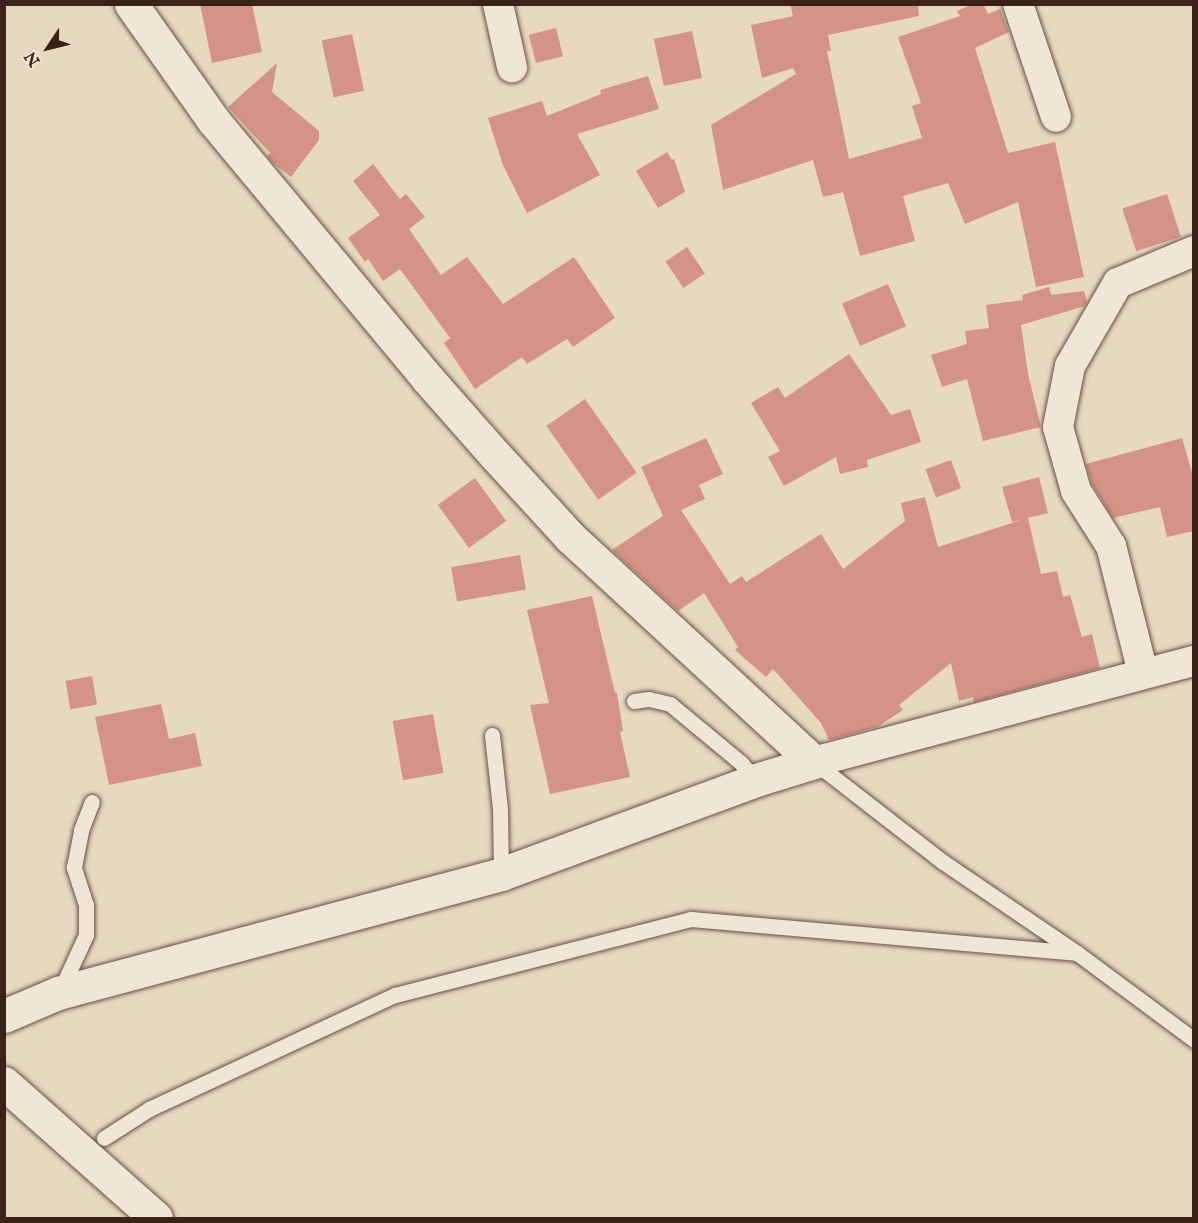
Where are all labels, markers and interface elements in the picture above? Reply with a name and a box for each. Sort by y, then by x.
north arrow [18,18,78,78]
text: N [21,47,45,70]

